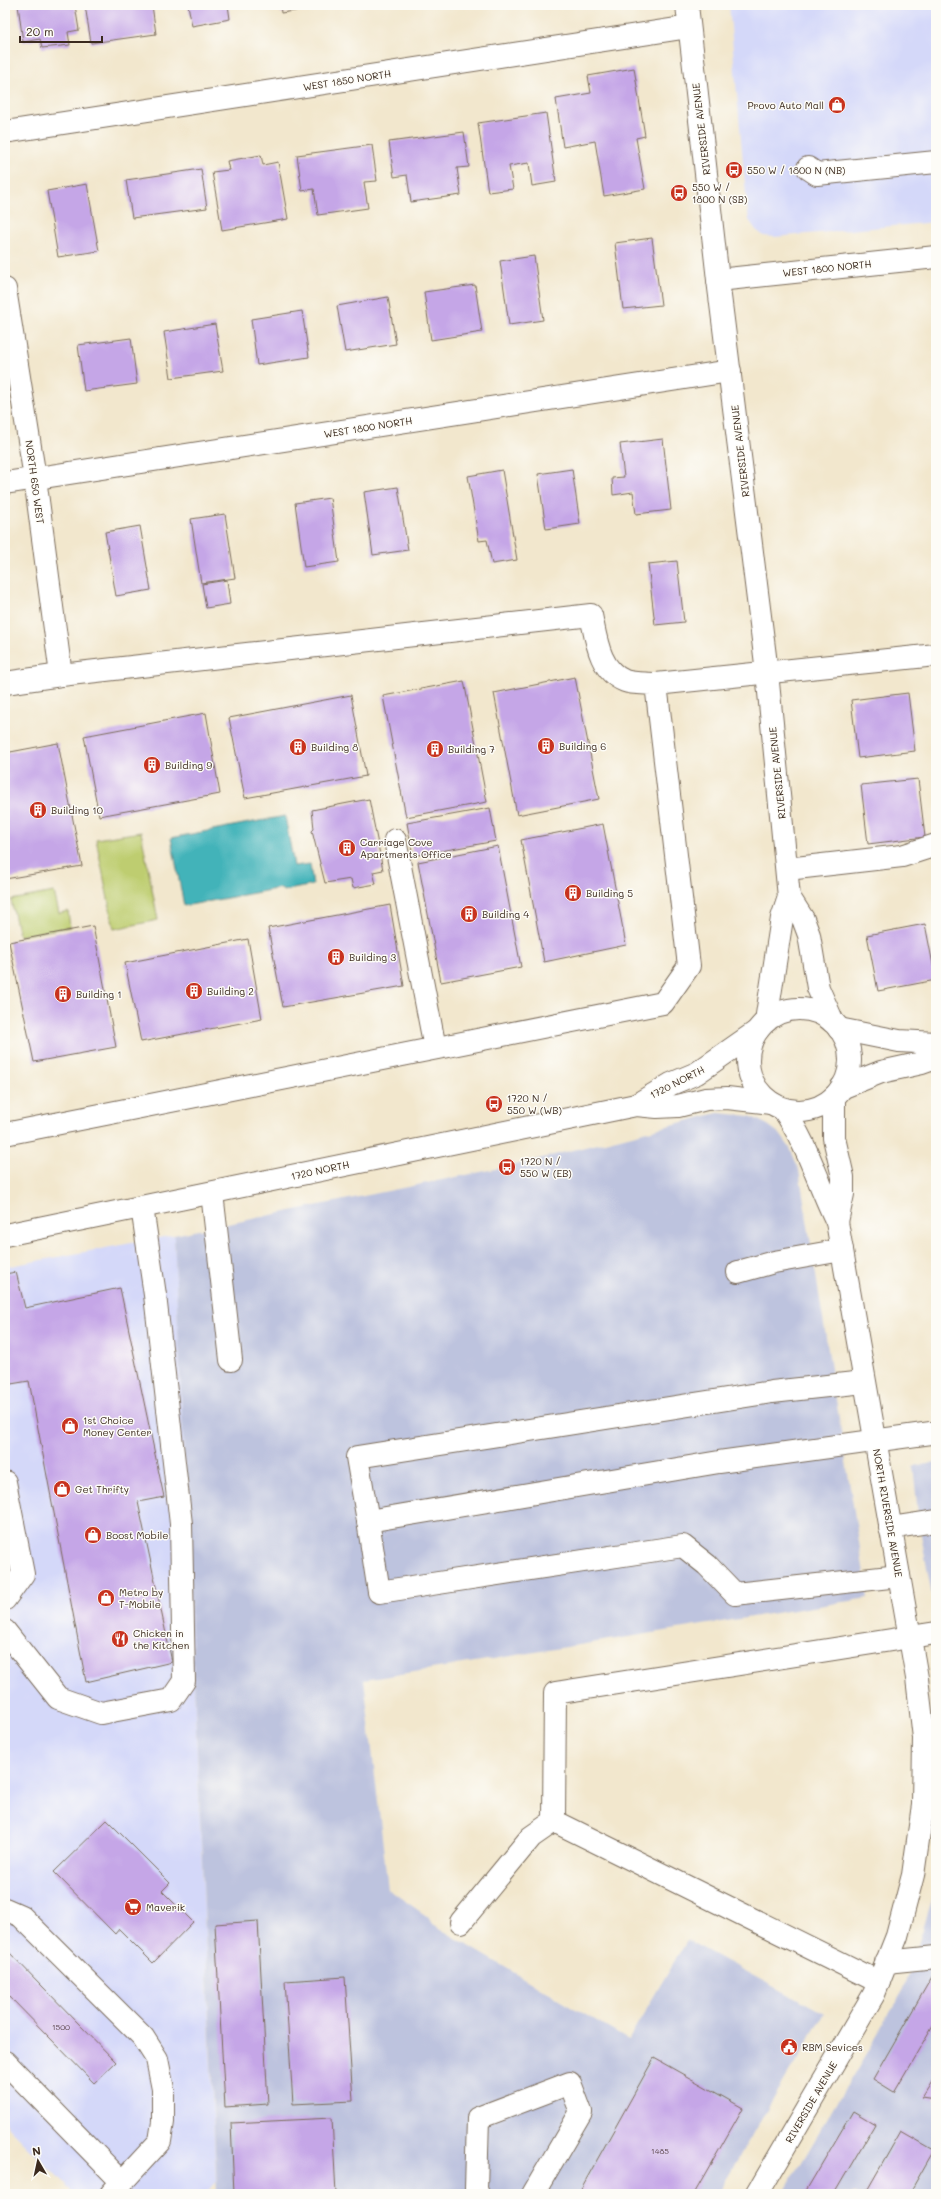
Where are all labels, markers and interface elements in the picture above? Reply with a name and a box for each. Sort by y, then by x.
scale bar [20,18,102,44]
text: 20 m [26,23,54,39]
street label: WEST 1850 NORTH [302,66,392,94]
street label: RIVERSIDE AVENUE [688,82,714,176]
shop icon: Provo Auto Mall [827,95,847,115]
place label: Provo Auto Mall [747,98,824,112]
bus stop icon: 550 W / 1800 N (NB) [724,160,744,180]
place label: 550 W / 1800 N (NB) [747,163,846,177]
place label: 550 W / 1800 N (SB) [692,180,747,206]
bus stop icon: 550 W / 1800 N (SB) [669,183,689,203]
street label: WEST 1800 NORTH [782,256,872,280]
street label: RIVERSIDE AVENUE [727,404,753,498]
street label: WEST 1800 NORTH [323,413,413,441]
street label: NORTH 650 WEST [22,439,48,525]
street label: RIVERSIDE AVENUE [765,726,789,820]
building icon: Building 6 [536,736,556,756]
building icon: Building 8 [288,737,308,757]
building icon: Building 7 [425,739,445,759]
place label: Building 6 [559,739,606,753]
place label: Building 8 [311,740,358,754]
place label: Building 7 [448,742,495,756]
building icon: Building 9 [142,755,162,775]
place label: Building 9 [165,758,212,772]
building icon: Building 10 [28,800,48,820]
place label: Building 10 [51,803,103,817]
place label: Carriage Cove Apartments Office [360,835,452,861]
building icon: Carriage Cove Apartments Office [337,838,357,858]
building icon: Building 5 [563,883,583,903]
place label: Building 5 [586,886,633,900]
building icon: Building 4 [459,904,479,924]
place label: Building 4 [482,907,529,921]
building icon: Building 3 [326,947,346,967]
place label: Building 3 [349,950,396,964]
building icon: Building 2 [184,981,204,1001]
building icon: Building 1 [53,984,73,1004]
place label: Building 2 [207,984,254,998]
place label: Building 1 [76,987,122,1001]
street label: 1720 NORTH [647,1062,707,1102]
place label: 1720 N / 550 W (WB) [507,1091,562,1117]
bus stop icon: 1720 N / 550 W (WB) [484,1094,504,1114]
place label: 1720 N / 550 W (EB) [520,1154,572,1180]
street label: 1720 NORTH [289,1157,351,1183]
bus stop icon: 1720 N / 550 W (EB) [497,1157,517,1177]
place label: 1st Choice Money Center [83,1413,152,1439]
shop icon: 1st Choice Money Center [60,1416,80,1436]
street label: NORTH RIVERSIDE AVENUE [870,1448,906,1579]
shop icon: Get Thrifty [52,1479,72,1499]
place label: Get Thrifty [75,1482,129,1496]
shop icon: Boost Mobile [83,1525,103,1545]
place label: Boost Mobile [106,1528,169,1542]
place label: Metro by T-Mobile [119,1585,163,1611]
shop icon: Metro by T-Mobile [96,1588,116,1608]
place label: Chicken in the Kitchen [133,1626,189,1652]
restaurant icon: Chicken in the Kitchen [110,1629,130,1649]
supermarket icon: Maverik [123,1897,143,1917]
place label: Maverik [146,1900,185,1914]
house number: 1500 [52,2022,70,2032]
public building icon: RBM Sevices [779,2037,799,2057]
place label: RBM Sevices [802,2040,863,2054]
street label: RIVERSIDE AVENUE [782,2058,840,2146]
north arrow [18,2141,58,2181]
text: N [31,2143,42,2159]
house number: 1485 [651,2146,669,2156]

